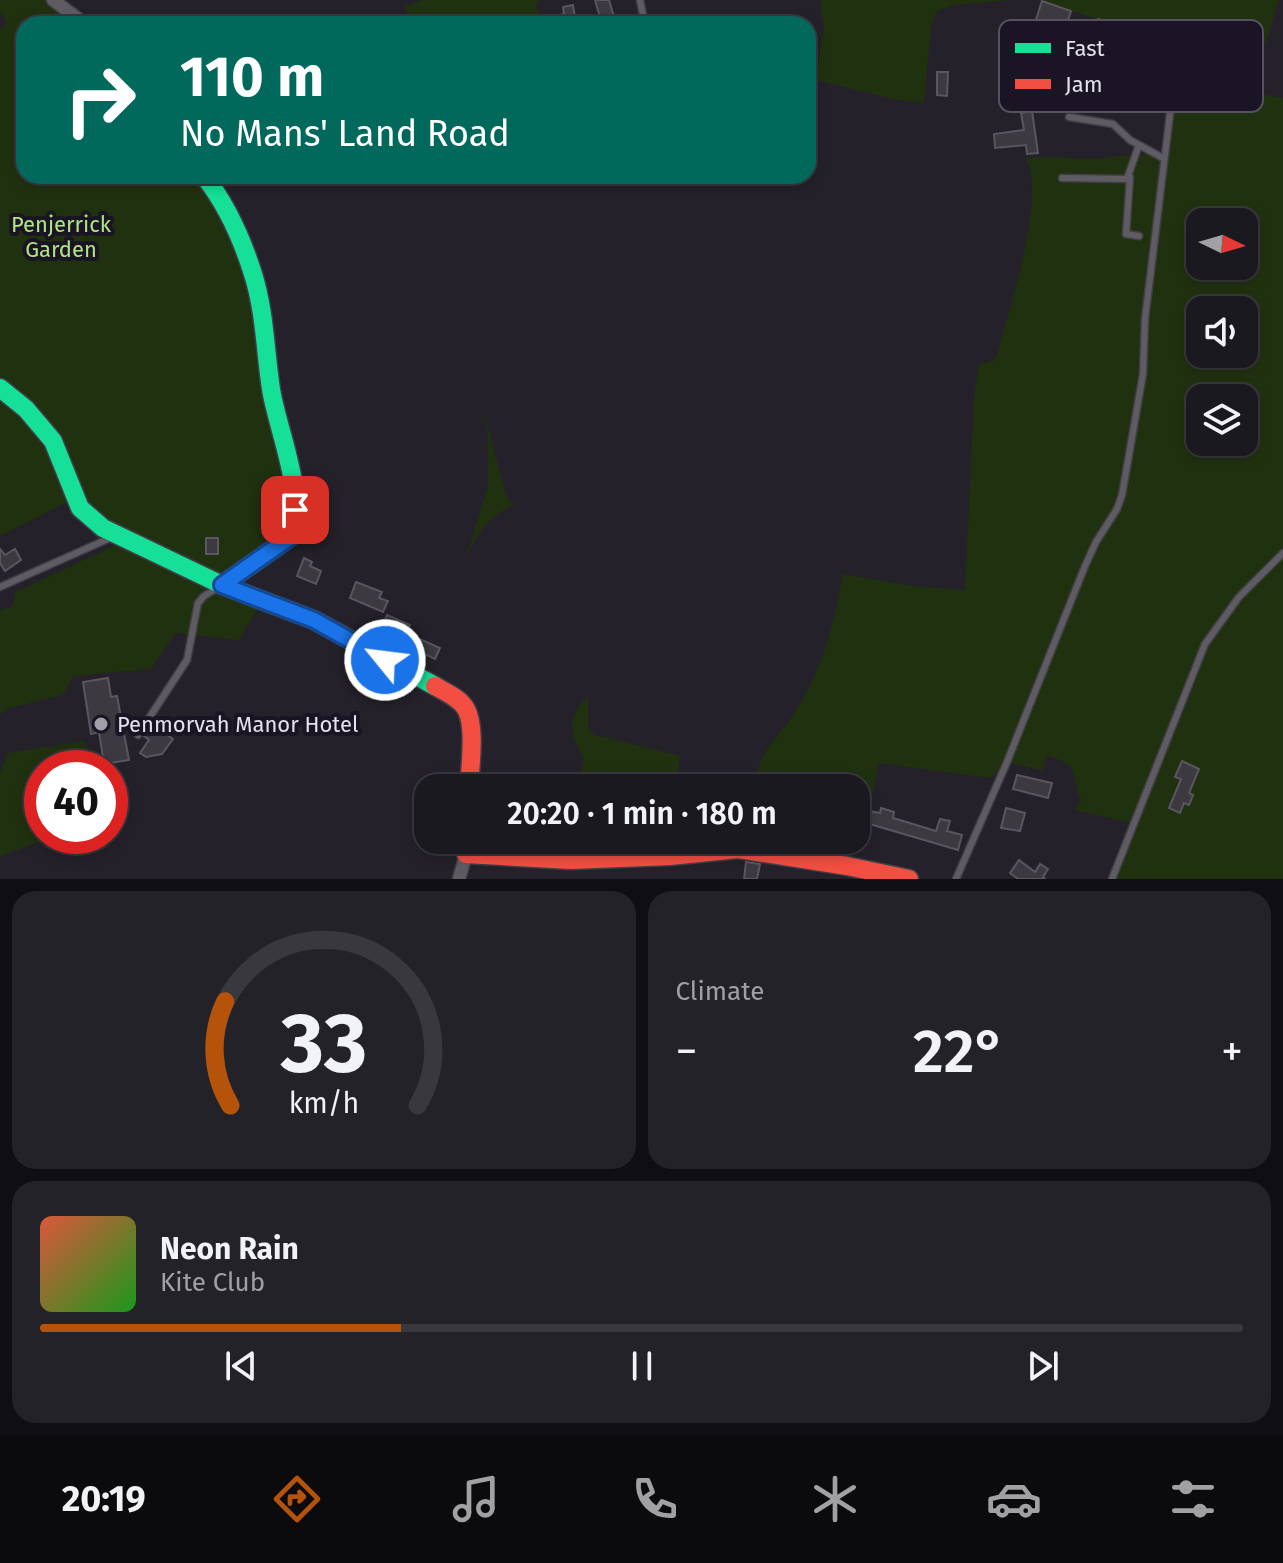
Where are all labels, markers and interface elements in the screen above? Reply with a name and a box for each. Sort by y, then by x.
legend [999,20,1263,112]
text: Fast [1065,35,1105,62]
text: 110 m [180,44,324,111]
icon: right [48,48,152,152]
text: Jam [1065,71,1103,98]
text: No Mans' Land Road [180,112,510,156]
north arrow [1186,208,1258,280]
map controls [1186,208,1258,456]
park label: Penjerrick Garden [11,211,112,263]
button: sound [1186,296,1258,368]
button: layers [1186,384,1258,456]
pin [261,476,329,544]
icon: arrive [273,488,317,532]
position arrow [343,618,427,702]
place label: Penmorvah Manor Hotel [117,711,358,738]
marker: Penmorvah Manor Hotel [92,715,110,733]
speed limit sign: 40 [24,750,128,854]
text: 20:20 · 1 min · 180 m [507,796,777,832]
text: Climate [676,976,764,1007]
text: 33 [279,994,367,1094]
text: 22° [913,1016,1006,1088]
text: − [676,1025,698,1078]
text: + [1221,1025,1243,1078]
text: km/h [288,1086,359,1121]
text: Neon Rain [160,1231,299,1267]
text: Kite Club [160,1267,265,1298]
icon: previous [219,1344,263,1388]
icon: pause [620,1344,664,1388]
icon: next [1021,1344,1065,1388]
icon: directions [269,1471,325,1527]
icon: music [448,1471,504,1527]
icon: phone [627,1471,683,1527]
icon: climate [807,1471,863,1527]
icon: car [986,1471,1042,1527]
icon: filters [1165,1471,1221,1527]
text: 20:19 [62,1477,146,1521]

